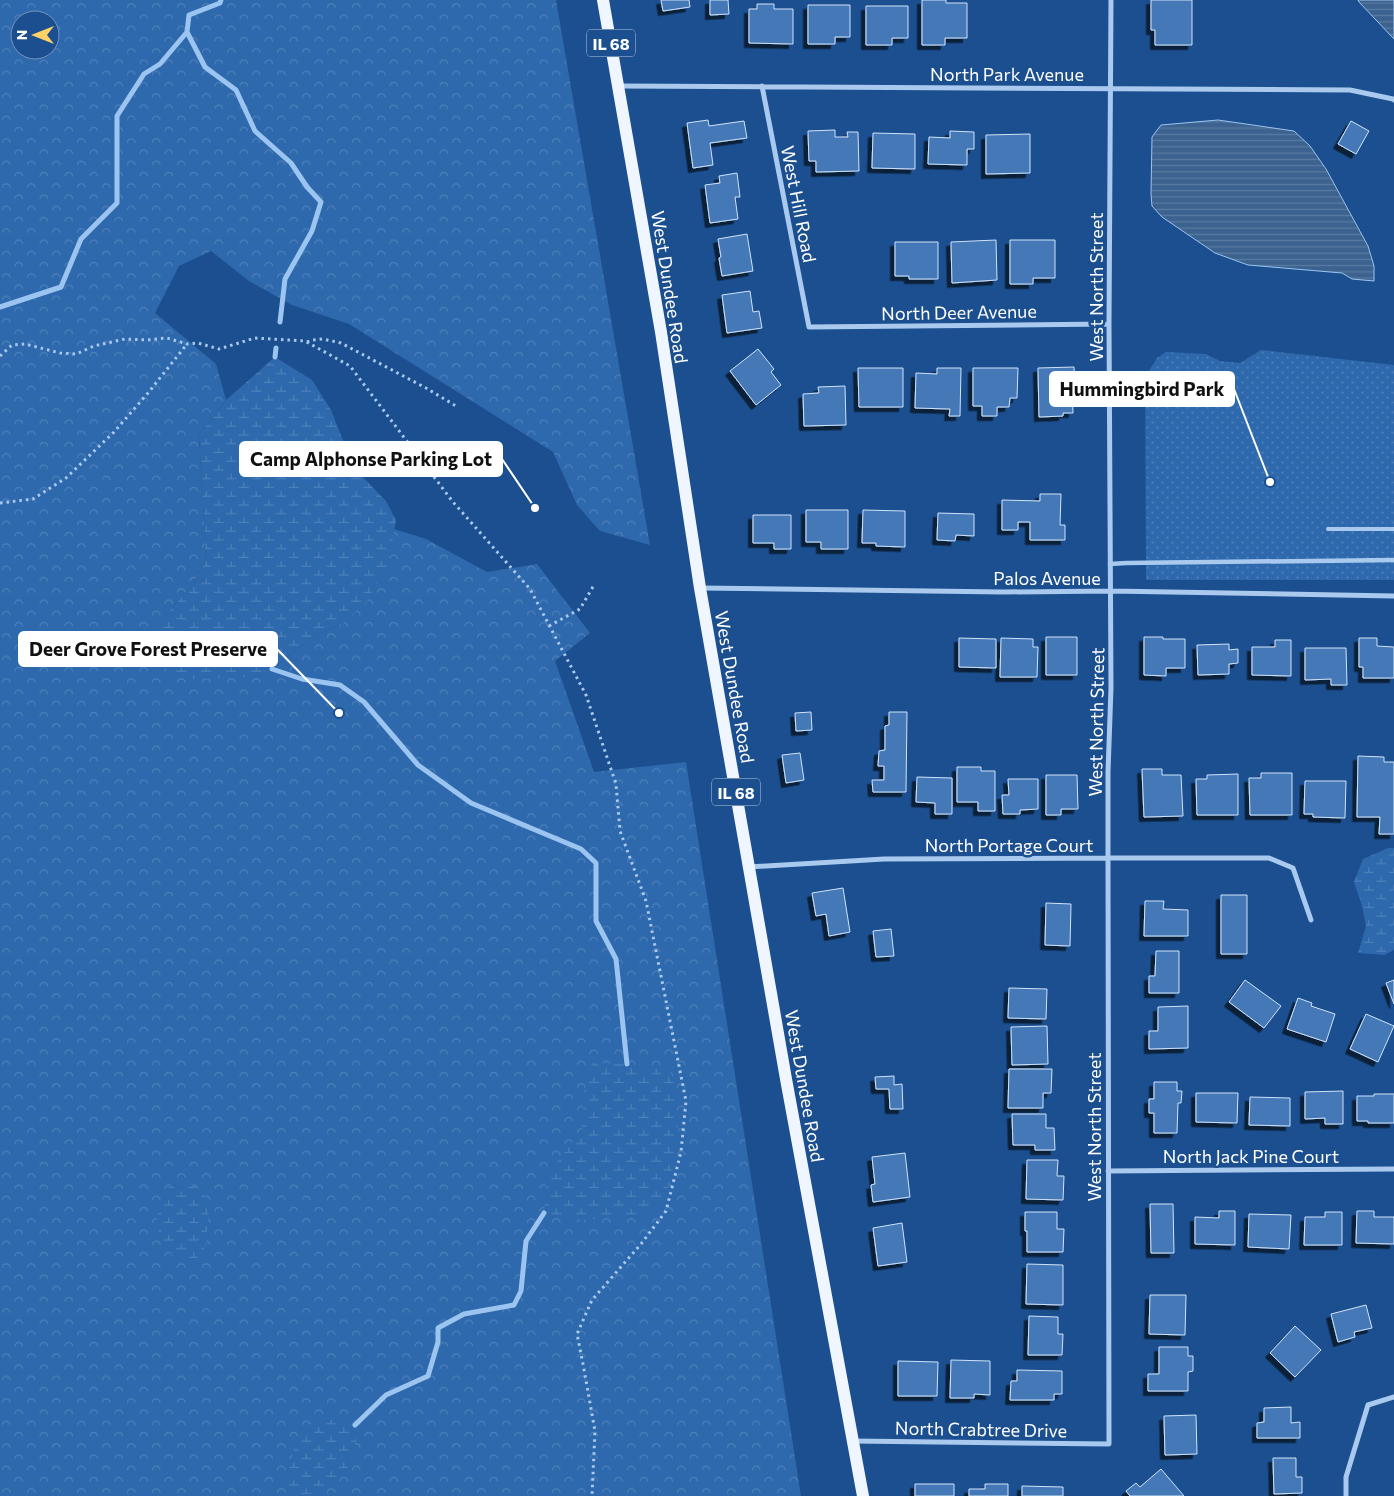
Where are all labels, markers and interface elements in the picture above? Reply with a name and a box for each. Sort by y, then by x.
north arrow [10,10,60,60]
road number: IL 68 [587,29,635,56]
text: N [13,30,30,40]
street label: North Park Avenue [930,63,1084,85]
street label: West Hill Road [777,144,821,264]
street label: West Dundee Road [647,209,693,365]
street label: West North Street [1085,212,1107,362]
street label: North Deer Avenue [881,300,1037,324]
callout: Hummingbird Park [1050,372,1234,406]
text: Hummingbird Park [1060,377,1225,400]
callout: Camp Alphonse Parking Lot [240,442,502,476]
text: Camp Alphonse Parking Lot [250,447,492,470]
street label: Palos Avenue [993,567,1101,589]
street label: West Dundee Road [711,609,759,765]
callout: Deer Grove Forest Preserve [19,632,277,666]
text: Deer Grove Forest Preserve [29,637,267,660]
street label: West North Street [1084,647,1108,797]
road number: IL 68 [712,779,760,806]
street label: North Portage Court [925,834,1093,856]
street label: West Dundee Road [781,1008,829,1164]
street label: West North Street [1083,1052,1105,1202]
street label: North Jack Pine Court [1163,1145,1339,1167]
street label: North Crabtree Drive [895,1416,1067,1442]

